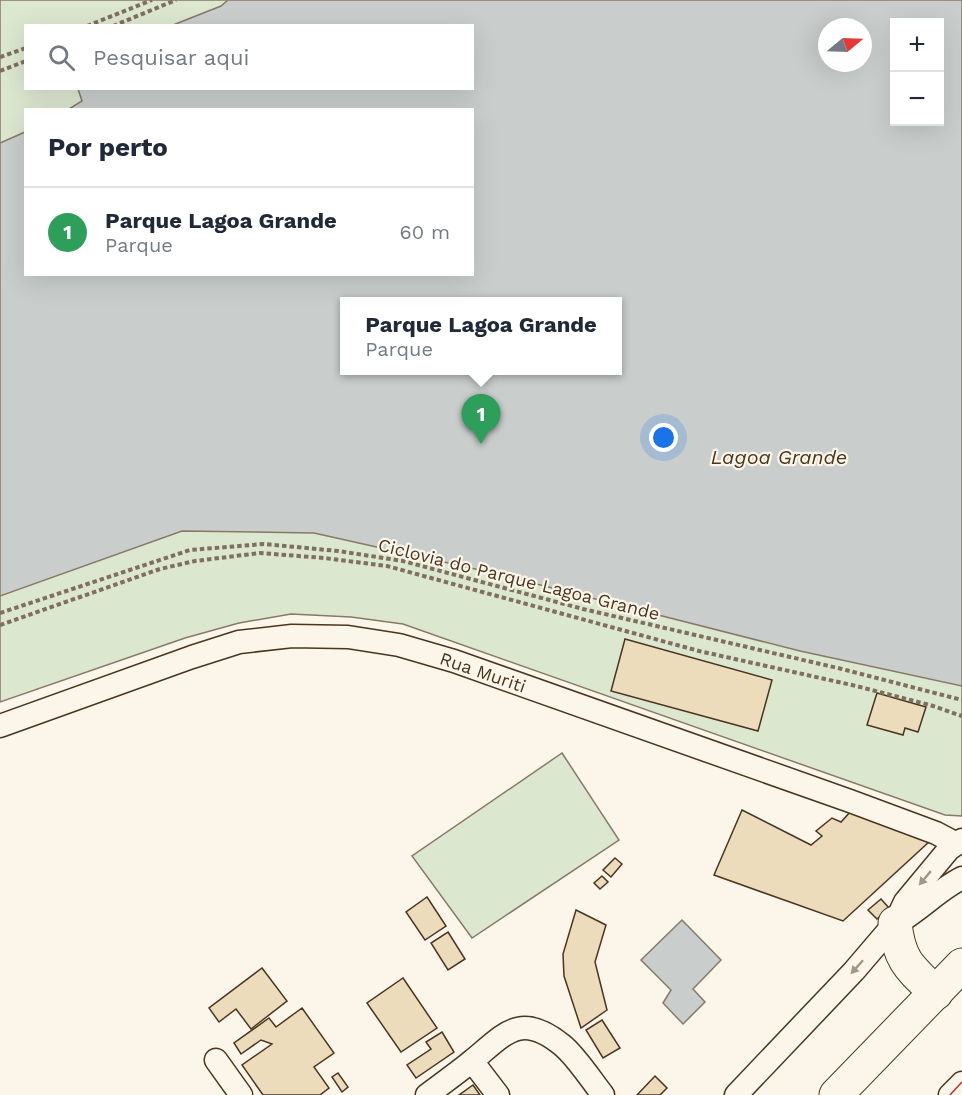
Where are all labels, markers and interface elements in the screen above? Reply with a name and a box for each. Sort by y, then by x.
north arrow [818,18,872,72]
map controls [890,18,944,126]
button: + [890,18,944,72]
search box [24,24,474,90]
icon: search [45,41,78,74]
text: Pesquisar aqui [93,45,249,70]
button: − [890,72,944,126]
text: Por perto [48,132,168,162]
text: Parque Lagoa Grande [105,208,337,233]
text: 1 [63,220,72,244]
text: 60 m [400,220,450,244]
text: Parque [105,233,173,257]
popup [340,297,622,375]
text: Parque Lagoa Grande [365,312,597,337]
text: Parque [365,337,433,361]
pin: 1 [462,394,500,444]
your location [649,423,678,452]
water label: Lagoa Grande [711,445,847,469]
street label: Ciclovia do Parque Lagoa Grande [376,534,662,624]
street label: Rua Muriti [437,647,529,697]
one-way arrow [919,871,932,886]
one-way arrow [850,960,864,975]

